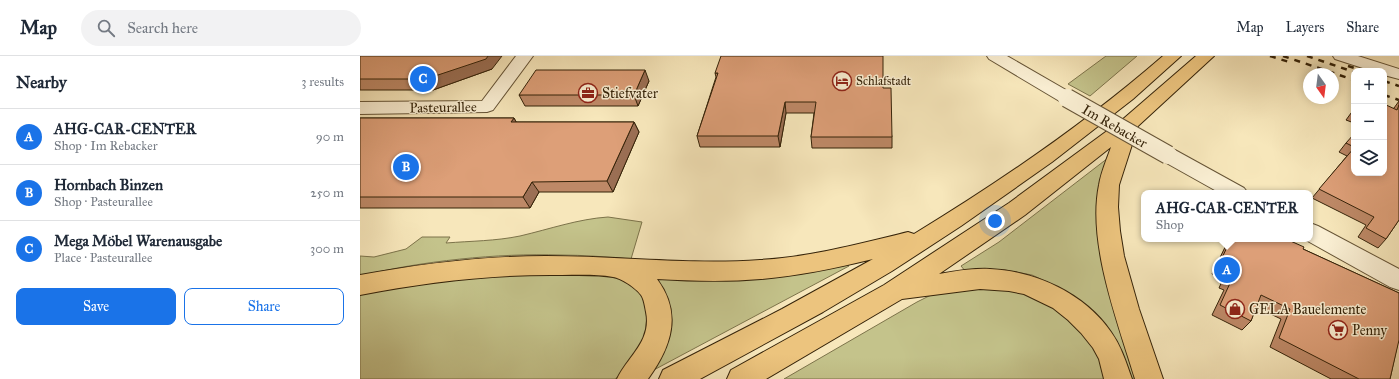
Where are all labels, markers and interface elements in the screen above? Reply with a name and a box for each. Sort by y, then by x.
search box [81,10,361,46]
text: Map [20,16,57,39]
icon: search [95,17,117,39]
text: Search here [127,19,198,37]
text: Map [1236,19,1264,36]
text: Layers [1286,19,1324,36]
text: Share [1346,19,1379,36]
pin: C [410,64,436,94]
north arrow [1303,68,1339,104]
map controls [1351,68,1387,176]
button: + [1351,68,1387,104]
hotel icon: Schlafstadt [831,70,853,92]
text: Nearby [16,72,67,93]
text: 3 results [301,74,344,90]
place label: Schlafstadt [856,74,912,88]
office icon: Stiefvater [577,82,599,104]
place label: Stiefvater [602,85,659,102]
street label: Pasteurallee [409,98,477,117]
street label: Im Rebacker [1079,101,1151,152]
button: − [1351,104,1387,140]
text: AHG-CAR-CENTER [54,120,196,138]
text: A [25,129,33,145]
text: 90 m [316,129,344,145]
text: Shop · Im Rebacker [54,138,158,154]
button: layers [1351,140,1387,176]
pin: B [393,152,419,182]
text: Hornbach Binzen [54,176,163,194]
text: B [25,185,33,201]
text: 250 m [310,185,344,201]
popup [1141,190,1313,242]
text: Shop · Pasteurallee [54,194,153,210]
text: AHG-CAR-CENTER [1156,199,1298,217]
your location [985,211,1005,231]
text: Shop [1156,217,1184,233]
text: Mega Möbel Warenausgabe [54,232,222,250]
text: C [25,241,33,257]
text: 300 m [310,241,344,257]
text: Place · Pasteurallee [54,250,152,266]
pin: A [1214,255,1240,285]
button: Save [16,288,176,325]
button: Share [184,288,344,325]
shop icon: GELA Bauelemente [1224,298,1246,320]
place label: GELA Bauelemente [1249,301,1367,318]
supermarket icon: Penny [1327,319,1349,341]
place label: Penny [1352,322,1387,339]

